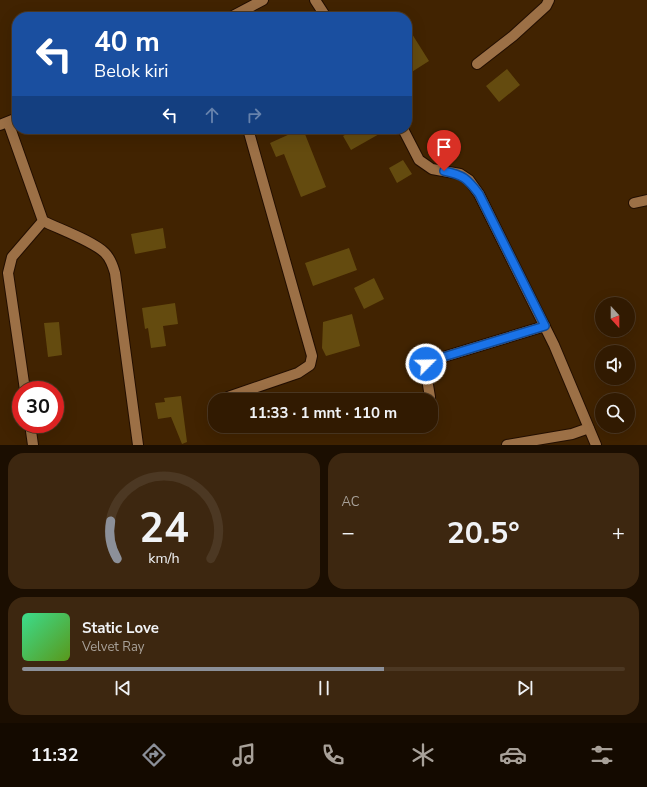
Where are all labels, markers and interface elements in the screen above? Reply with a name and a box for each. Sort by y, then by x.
text: 40 m [94,23,160,61]
icon: left [28,28,80,80]
text: Belok kiri [94,59,168,83]
icon: left [159,104,181,126]
icon: ahead [201,104,223,126]
icon: right [243,104,265,126]
pin [427,130,461,171]
icon: arrive [433,136,455,158]
north arrow [595,297,635,337]
map controls [595,297,635,433]
position arrow [405,343,447,385]
button: sound [595,345,635,385]
speed limit sign: 30 [12,381,64,433]
button: search [595,393,635,433]
text: 11:33 · 1 mnt · 110 m [249,403,397,423]
text: AC [342,493,360,511]
text: 24 [139,500,189,557]
text: 20.5° [447,513,520,554]
text: − [342,518,355,548]
text: + [612,518,625,548]
text: km/h [148,549,179,568]
text: Static Love [82,618,159,638]
text: Velvet Ray [82,638,144,656]
icon: previous [112,677,134,699]
icon: pause [313,677,335,699]
icon: next [514,677,536,699]
icon: directions [140,741,168,769]
icon: music [230,741,258,769]
icon: phone [319,741,347,769]
icon: climate [409,741,437,769]
icon: car [499,741,527,769]
icon: filters [588,741,616,769]
text: 11:32 [31,743,78,767]

